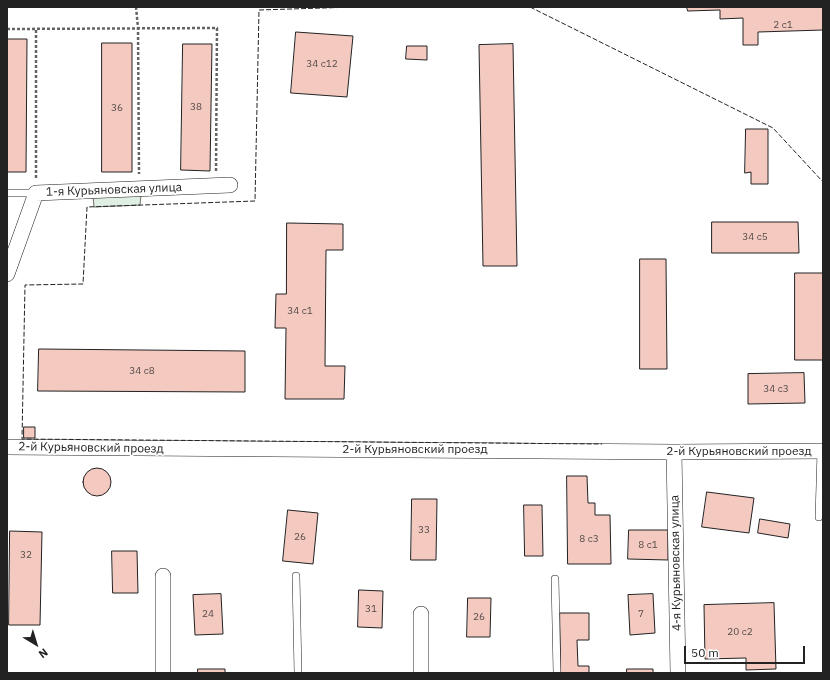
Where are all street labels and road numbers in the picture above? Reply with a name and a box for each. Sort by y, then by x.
street label: 1-я Курьяновская улица [46,180,182,200]
street label: 2-й Курьяновский проезд [18,440,164,456]
street label: 2-й Курьяновский проезд [342,443,488,457]
street label: 2-й Курьяновский проезд [666,445,812,459]
street label: 4-я Курьяновская улица [668,495,684,631]

